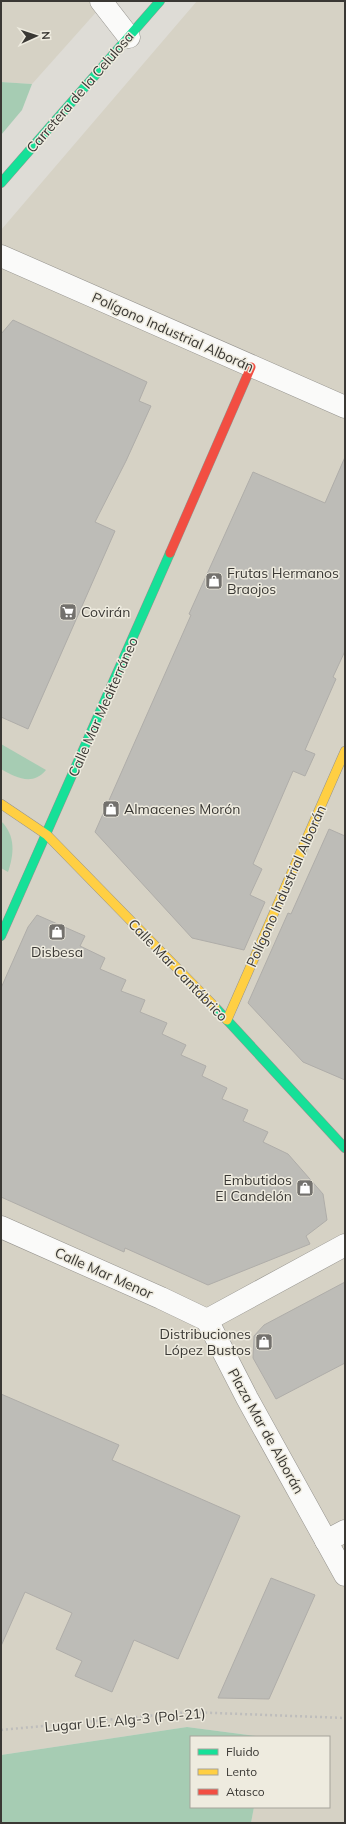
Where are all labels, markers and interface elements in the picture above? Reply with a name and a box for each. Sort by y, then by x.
north arrow [16,16,56,56]
street label: Carretera de la Celulosa [22,28,138,156]
text: N [39,31,53,40]
street label: Polígono Industrial Alborán [89,288,257,376]
place label: Frutas Hermanos Braojos [227,564,339,598]
shop icon: Frutas Hermanos Braojos [204,571,224,591]
supermarket icon: Covirán [58,602,78,622]
place label: Covirán [81,603,130,621]
street label: Calle Mar Mediterráneo [64,634,142,780]
shop icon: Almacenes Morón [101,799,121,819]
place label: Almacenes Morón [124,800,240,818]
street label: Polígono Industrial Alborán [242,802,330,970]
street label: Calle Mar Cantábrico [124,915,232,1025]
shop icon: Disbesa [47,922,67,942]
place label: Disbesa [31,943,83,961]
place label: Embutidos El Candelón [215,1171,292,1205]
shop icon: Embutidos El Candelón [295,1178,315,1198]
street label: Calle Mar Menor [52,1243,157,1303]
place label: Distribuciones López Bustos [160,1325,251,1359]
shop icon: Distribuciones López Bustos [254,1332,274,1352]
street label: Plaza Mar de Alborán [224,1365,308,1497]
street label: Lugar U.E. Alg-3 (Pol-21) [44,1704,206,1736]
legend [190,1736,330,1808]
text: Fluido [226,1744,260,1759]
text: Lento [226,1764,257,1779]
text: Atasco [226,1784,265,1799]

